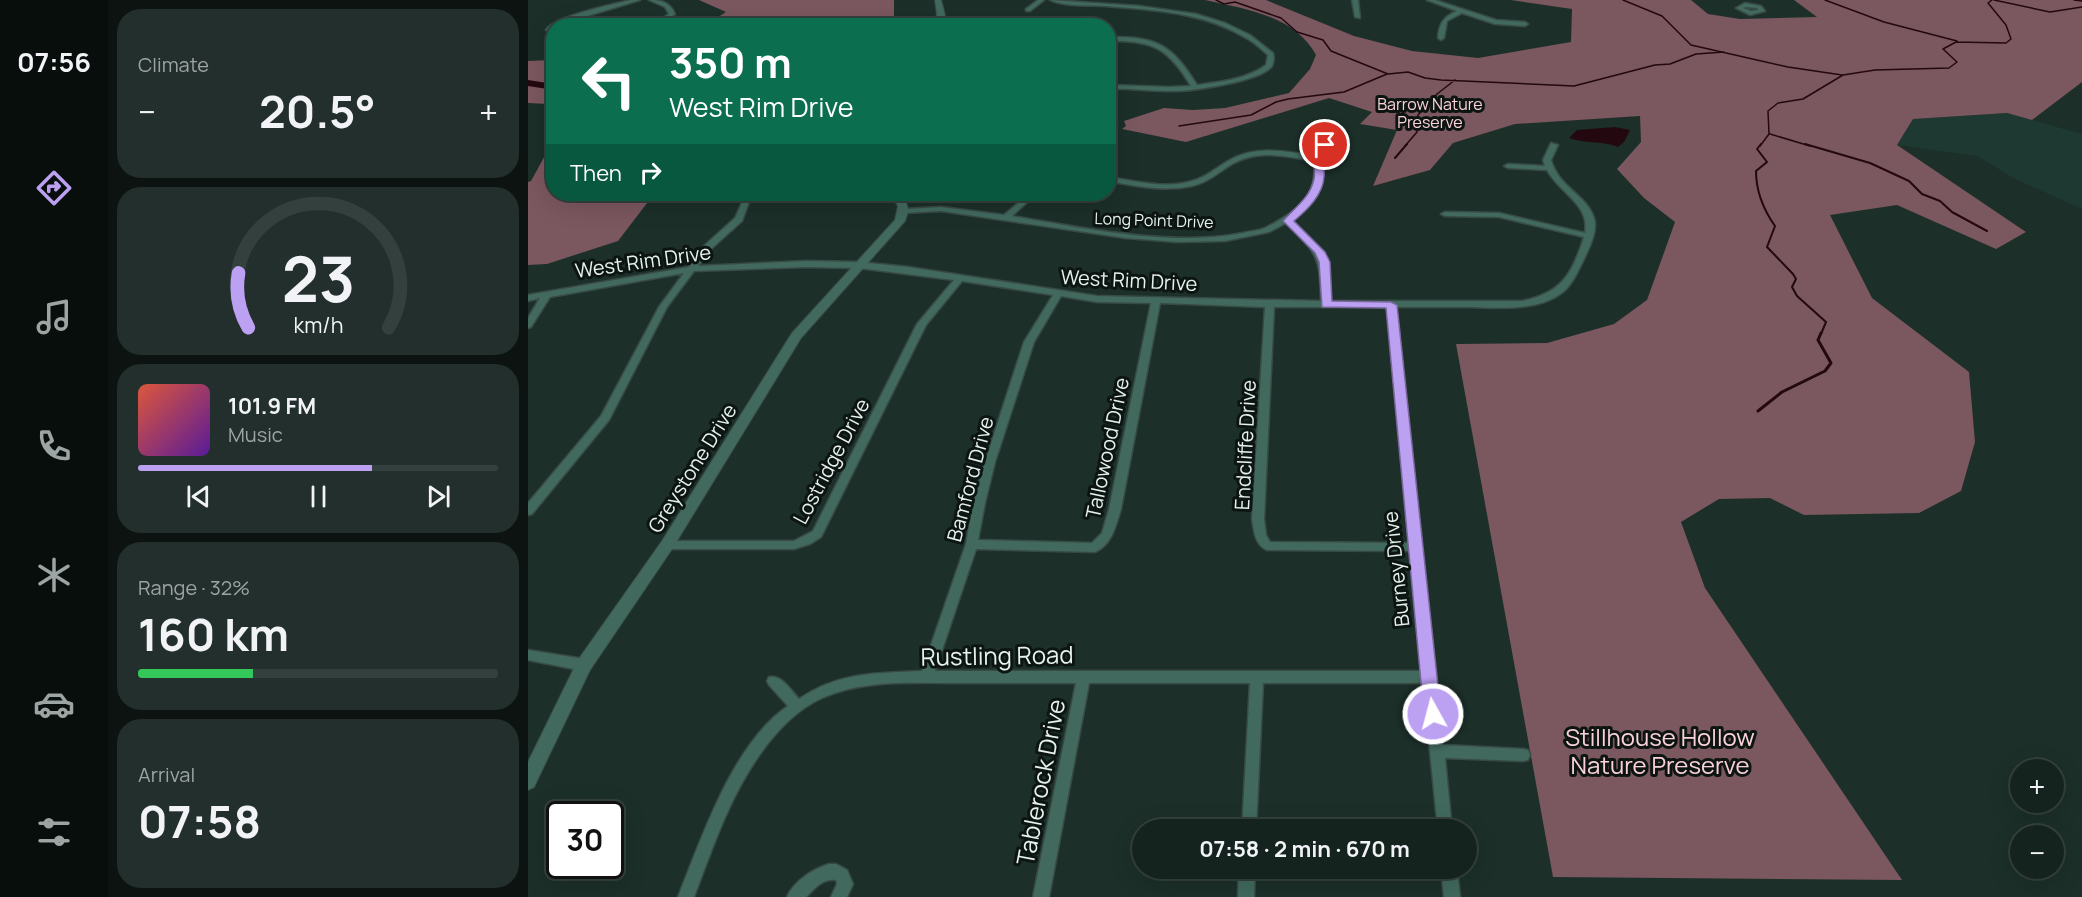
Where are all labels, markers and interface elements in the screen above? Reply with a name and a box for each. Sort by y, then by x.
text: 350 m [669,33,792,91]
icon: left [570,42,648,120]
text: 07:56 [17,43,91,80]
text: Climate [138,51,209,78]
text: 20.5° [259,80,376,142]
text: West Rim Drive [669,88,854,125]
text: − [138,89,156,134]
text: + [479,89,498,134]
park label: Barrow Nature Preserve [1377,93,1483,133]
pin [1299,119,1350,170]
icon: arrive [1308,128,1341,161]
icon: right [634,156,667,189]
text: Then [570,158,622,188]
icon: directions [33,167,75,209]
street label: Long Point Drive [1094,207,1214,233]
text: 23 [281,235,355,321]
street label: West Rim Drive [573,238,713,284]
street label: West Rim Drive [1060,263,1198,297]
icon: music [33,296,75,338]
text: km/h [293,310,343,339]
street label: Tallowood Drive [1079,375,1135,521]
street label: Endcliffe Drive [1228,379,1262,511]
text: 101.9 FM [228,391,316,421]
street label: Lostridge Drive [787,394,875,528]
street label: Greystone Drive [642,398,742,538]
street label: Bamford Drive [940,413,1000,545]
text: Music [228,421,283,448]
icon: phone [33,425,75,467]
icon: previous [182,480,215,513]
icon: pause [302,480,335,513]
icon: next [422,480,455,513]
street label: Burney Drive [1377,510,1415,628]
icon: climate [33,554,75,596]
text: Range · 32% [138,574,250,601]
text: 160 km [138,603,289,665]
street label: Rustling Road [920,637,1074,673]
position arrow [1401,682,1465,746]
icon: car [33,683,75,725]
street label: Tablerock Drive [1008,696,1072,868]
park label: Stillhouse Hollow Nature Preserve [1565,720,1755,781]
map controls [2010,759,2064,879]
button: + [2010,759,2064,813]
text: Arrival [138,761,195,788]
text: 07:58 [138,790,261,852]
speed limit sign: 30 [546,801,624,879]
icon: filters [33,811,75,853]
button: − [2010,825,2064,879]
text: 07:58 · 2 min · 670 m [1199,834,1410,864]

